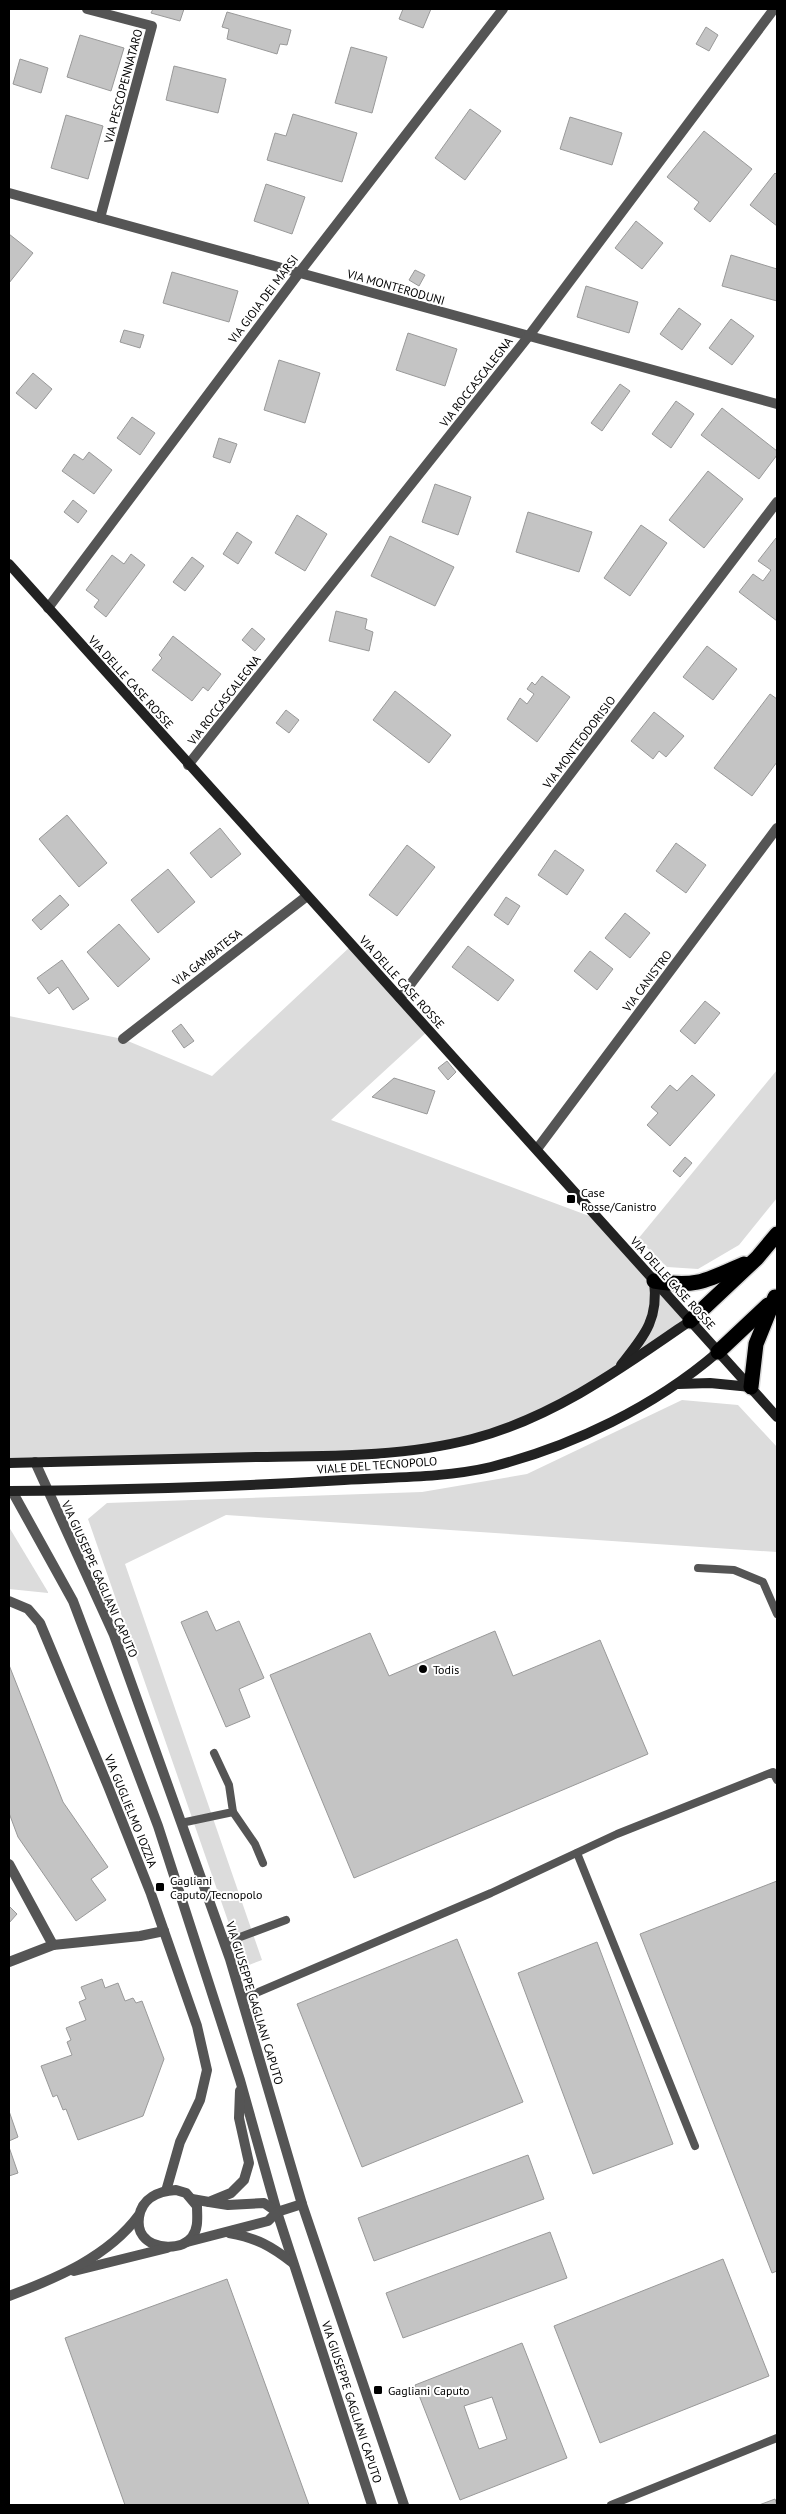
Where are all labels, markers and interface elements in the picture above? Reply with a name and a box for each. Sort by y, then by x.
street label: VIA PESCOPENNATARO [100,27,145,146]
street label: VIA GIOIA DEI MARSI [224,252,301,347]
street label: VIA MONTERODUNI [344,266,447,308]
street label: VIA ROCCASCALEGNA [436,334,516,431]
street label: VIA DELLE CASE ROSSE [85,632,177,732]
street label: VIA ROCCASCALEGNA [184,652,264,749]
street label: VIA MONTEODORISIO [539,693,619,792]
street label: VIA GAMBATESA [169,925,245,989]
street label: VIA DELLE CASE ROSSE [356,932,448,1032]
street label: VIA CANISTRO [618,947,675,1015]
place label: Case Rosse/Canistro [581,1185,656,1214]
marker: Case Rosse/Canistro [565,1193,577,1205]
street label: VIA DELLE CASE ROSSE [627,1233,719,1333]
street label: VIALE DEL TECNOPOLO [315,1453,438,1477]
street label: VIA GIUSEPPE GAGLIANI CAPUTO [58,1497,141,1660]
place label: Todis [433,1662,459,1677]
marker: Todis [417,1663,429,1675]
street label: VIA GUGLIELMO IOZZIA [101,1751,161,1870]
place label: Gagliani Caputo/Tecnopolo [170,1873,263,1902]
marker: Gagliani Caputo/Tecnopolo [154,1881,166,1893]
street label: VIA GIUSEPPE GAGLIANI CAPUTO [223,1919,287,2086]
street label: VIA GIUSEPPE GAGLIANI CAPUTO [318,2318,385,2485]
place label: Gagliani Caputo [388,2383,469,2398]
marker: Gagliani Caputo [372,2384,384,2396]

